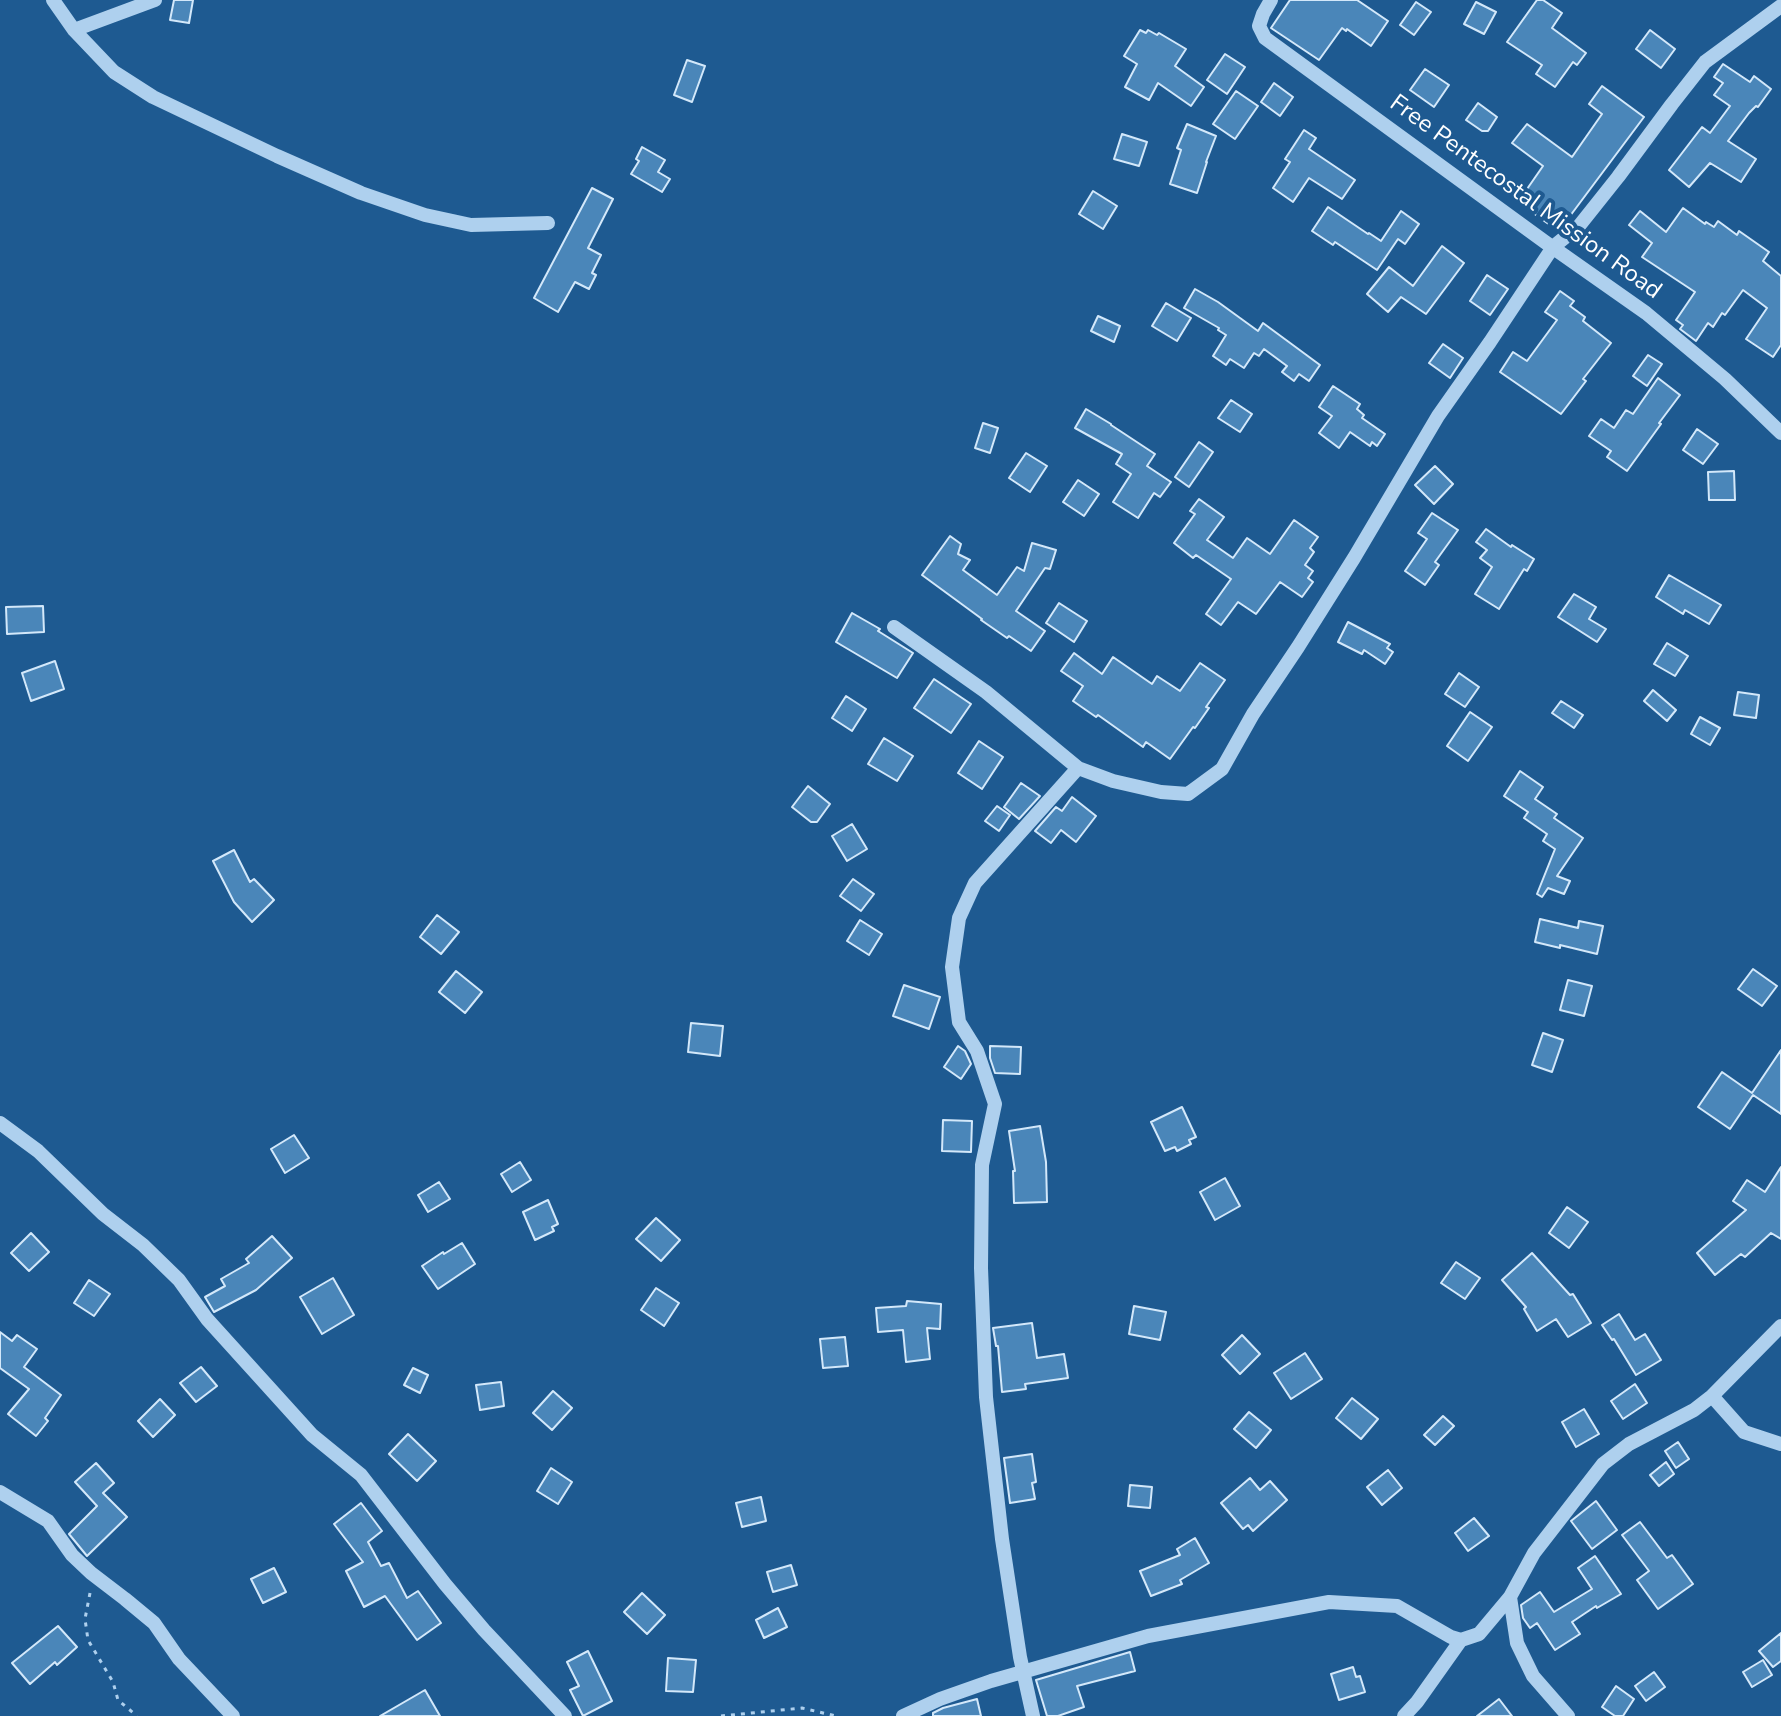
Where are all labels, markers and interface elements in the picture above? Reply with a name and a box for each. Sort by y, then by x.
street label: Free Pentecostal Mission Road [1383,90,1667,306]

